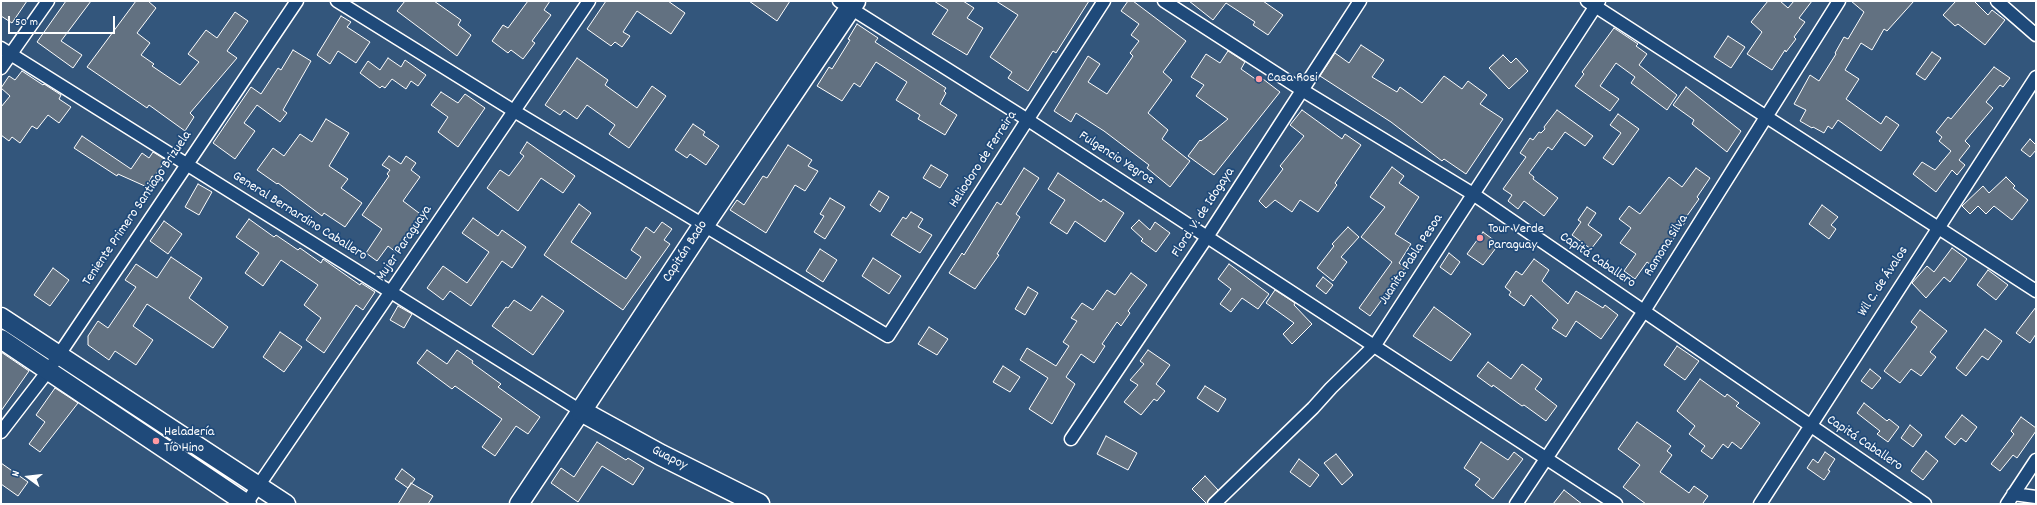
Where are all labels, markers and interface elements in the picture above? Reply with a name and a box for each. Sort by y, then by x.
scale bar [10,8,117,34]
text: 50 m [15,14,38,31]
place label: Casa Rosi [1267,71,1318,87]
marker: Casa Rosi [1254,74,1264,84]
street label: Heliodoro de Ferreira [946,108,1022,212]
street label: Teniente Primero Santiago Brizuela [80,128,196,290]
street label: Fulgencio Yegros [1075,128,1157,190]
street label: Flord. V. de Idogaya [1169,165,1239,261]
street label: General Bernardino Caballero [229,169,369,265]
street label: Mujer Paraguaya [373,203,437,285]
street label: Juanita Pabla Pesoa [1376,211,1448,309]
street label: Ramona Silva [1641,212,1693,280]
street label: Capitán Bado [660,218,712,286]
place label: Tour Verde Paraguay [1488,222,1544,254]
street label: Capitá Caballero [1556,229,1638,293]
marker: Tour Verde Paraguay [1475,233,1485,243]
street label: Wil C. de Ávalos [1855,244,1913,320]
street label: Capitá Caballero [1823,412,1905,476]
place label: Heladería Tío Hino [164,425,214,458]
marker: Heladería Tío Hino [151,436,161,446]
street label: Guapoy [648,443,690,475]
north arrow [8,457,48,497]
text: N [8,469,25,479]

